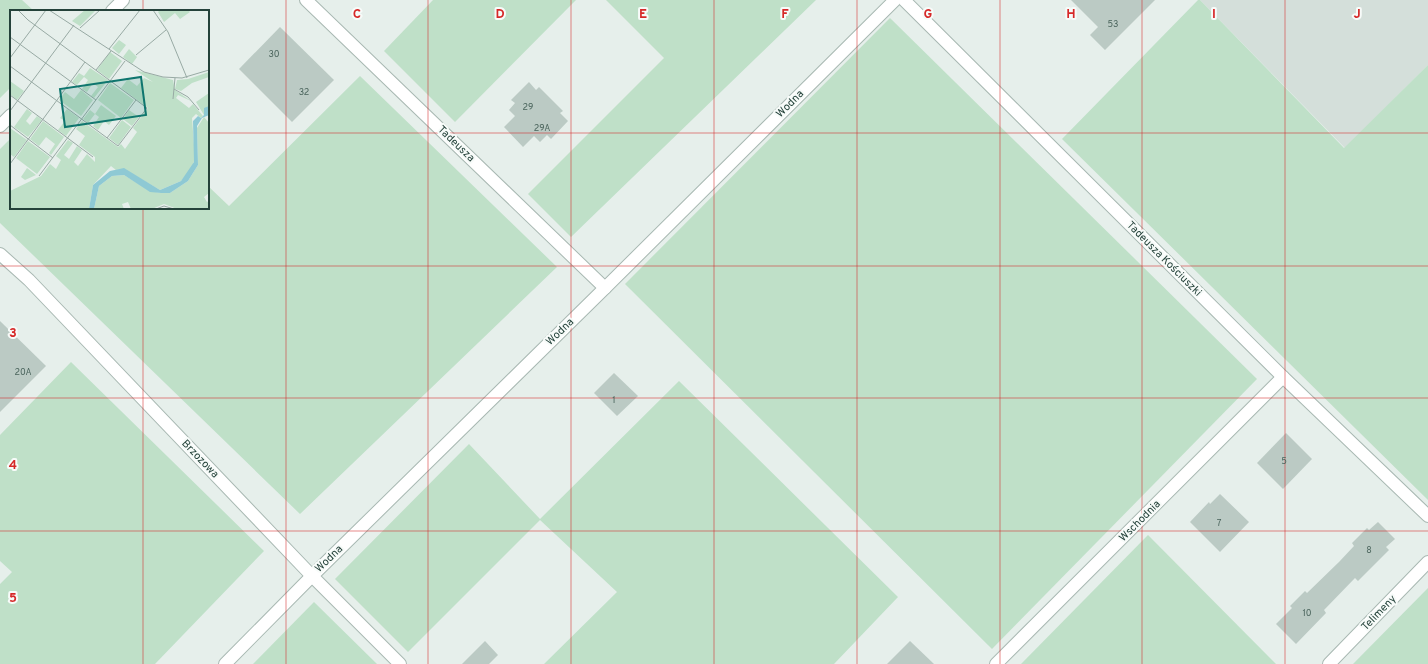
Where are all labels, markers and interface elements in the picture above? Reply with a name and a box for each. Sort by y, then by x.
text: C [353,7,361,23]
text: D [495,7,505,23]
text: E [639,7,647,23]
text: F [781,7,789,23]
text: G [924,7,933,23]
text: H [1066,7,1076,23]
text: I [1212,7,1216,23]
text: J [1353,7,1361,23]
inset map [10,10,209,209]
house number: 53 [1107,19,1119,30]
house number: 30 [268,49,280,60]
house number: 32 [299,87,309,98]
street label: Wodna [773,87,807,121]
house number: 29 [523,102,533,113]
street label: Tadeusza [434,123,478,165]
house number: 29A [534,123,550,134]
street label: Tadeusza Kościuszki [1123,218,1205,300]
street label: Wodna [543,315,577,349]
text: 3 [9,326,17,342]
house number: 20A [14,367,32,378]
house number: 1 [612,395,616,406]
street label: Brzozowa [178,437,222,481]
house number: 5 [1281,456,1287,467]
text: 4 [9,458,17,474]
street label: Wschodnia [1116,497,1164,545]
house number: 7 [1217,518,1222,529]
street label: Wodna [312,542,346,576]
house number: 8 [1366,545,1372,556]
text: 5 [9,591,17,607]
street label: Telimeny [1358,592,1400,634]
house number: 10 [1302,608,1312,619]

